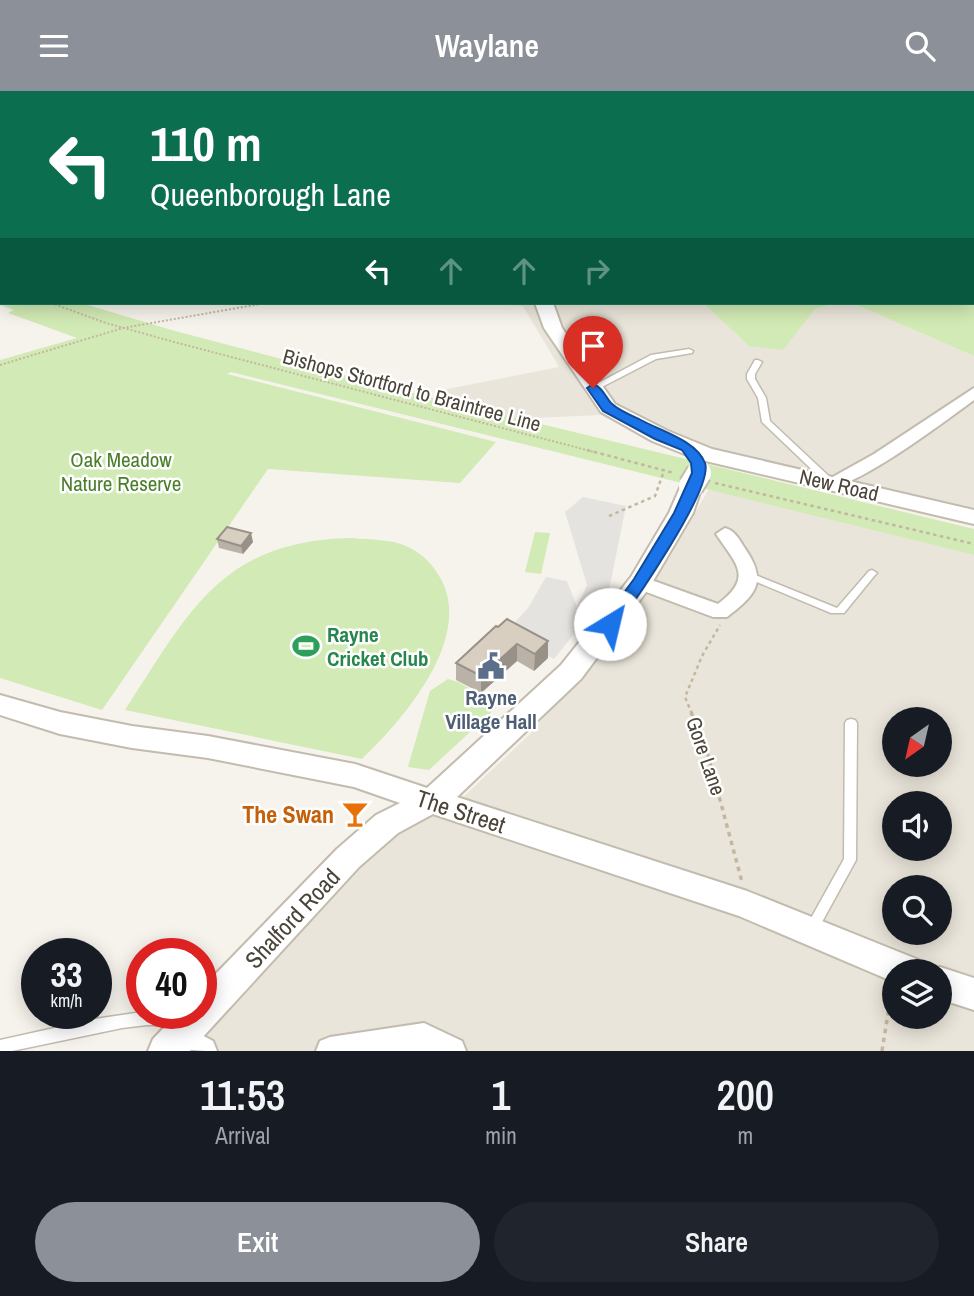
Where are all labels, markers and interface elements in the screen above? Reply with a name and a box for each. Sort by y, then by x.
text: Waylane [435,24,539,67]
icon: menu [35,27,73,65]
icon: search [901,27,939,65]
text: 110 m [150,110,262,176]
icon: left [35,119,126,210]
text: Queenborough Lane [150,173,391,216]
icon: left [359,252,397,290]
icon: ahead [432,252,470,290]
icon: ahead [505,252,543,290]
icon: right [578,252,616,290]
pin [563,316,623,388]
icon: arrive [574,327,612,365]
street label: Bishops Stortford to Braintree Line [280,342,544,438]
park label: Oak Meadow Nature Reserve [61,445,181,498]
street label: New Road [797,462,881,508]
position arrow [573,587,647,661]
place label: Rayne Cricket Club [327,620,428,673]
sports icon: Rayne Cricket Club [291,631,321,661]
public building icon: Rayne Village Hall [476,651,506,681]
place label: Rayne Village Hall [445,683,537,736]
north arrow [882,707,952,777]
map controls [882,707,952,1029]
street label: Gore Lane [679,713,733,799]
street label: The Street [412,782,510,841]
button: sound [882,791,952,861]
place label: The Swan [242,798,334,830]
bar icon: The Swan [340,799,370,829]
street label: Shalford Road [237,861,347,975]
button: search [882,875,952,945]
speed limit sign: 40 [126,938,217,1029]
text: 33 [51,951,82,998]
button: layers [882,959,952,1029]
text: km/h [51,988,83,1013]
text: 11:53 [200,1067,285,1123]
text: 1 [491,1067,510,1123]
text: 200 [717,1067,774,1123]
text: Arrival [215,1120,270,1151]
text: min [485,1120,517,1151]
text: m [737,1120,753,1151]
button: Exit [35,1202,480,1282]
button: Share [494,1202,939,1282]

